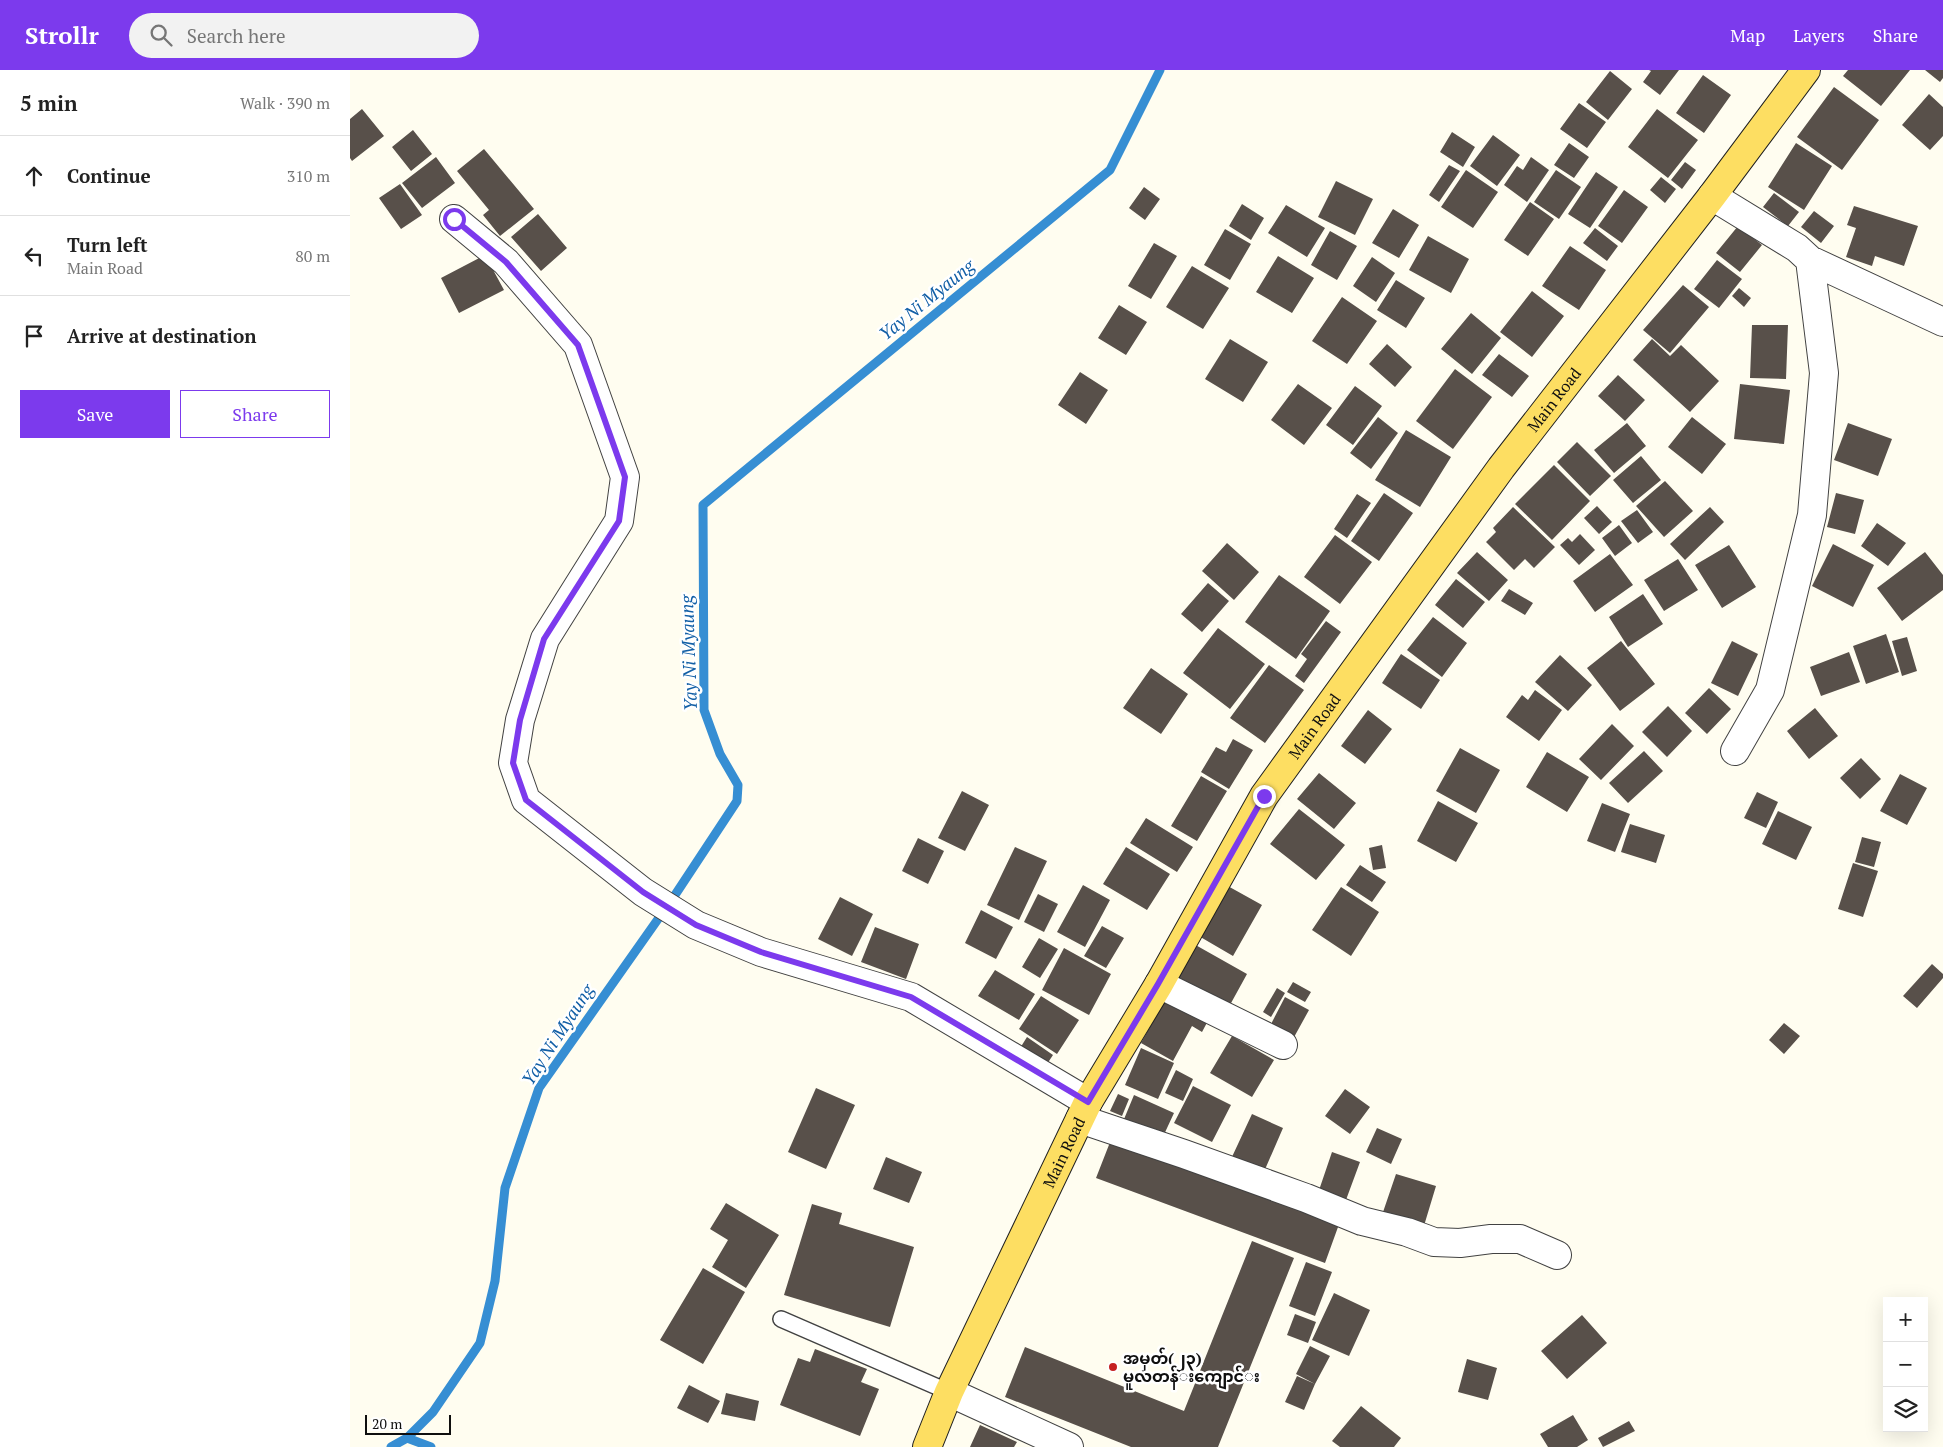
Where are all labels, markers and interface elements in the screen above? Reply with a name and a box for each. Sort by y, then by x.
search box [129,13,479,58]
text: Strollr [25,19,99,51]
icon: search [147,21,175,49]
text: Search here [187,23,286,48]
text: Map [1730,23,1765,47]
text: Layers [1793,23,1845,47]
text: Share [1873,23,1918,47]
text: 5 min [20,89,77,117]
text: Walk · 390 m [240,92,330,114]
icon: ahead [20,162,48,190]
text: Continue [67,163,151,188]
text: 310 m [287,165,330,187]
route start [443,208,466,231]
text: Turn left [67,232,148,257]
icon: left [20,242,48,270]
text: 80 m [295,245,330,267]
water label: Yay Ni Myaung [874,253,980,345]
text: Main Road [67,257,143,279]
icon: arrive [20,322,48,350]
text: Arrive at destination [67,323,256,348]
street label: Main Road [1522,363,1586,436]
button: Save [20,390,170,438]
button: Share [180,390,330,438]
water label: Yay Ni Myaung [674,593,702,712]
street label: Main Road [1283,689,1346,763]
route end [1253,785,1276,808]
water label: Yay Ni Myaung [515,978,600,1090]
street label: Main Road [1038,1113,1090,1191]
map controls [1883,1297,1928,1432]
button: + [1883,1297,1928,1342]
button: − [1883,1342,1928,1387]
place label: အမှတ်(၂၃) မူလတန်‌း‌ကျောင်‌း [1123,1347,1260,1390]
marker: အမှတ်(၂၃) မူလတန်‌း‌ကျောင်‌း [1107,1361,1119,1373]
button: layers [1883,1387,1928,1432]
scale bar [365,1412,451,1435]
text: 20 m [372,1414,402,1433]

